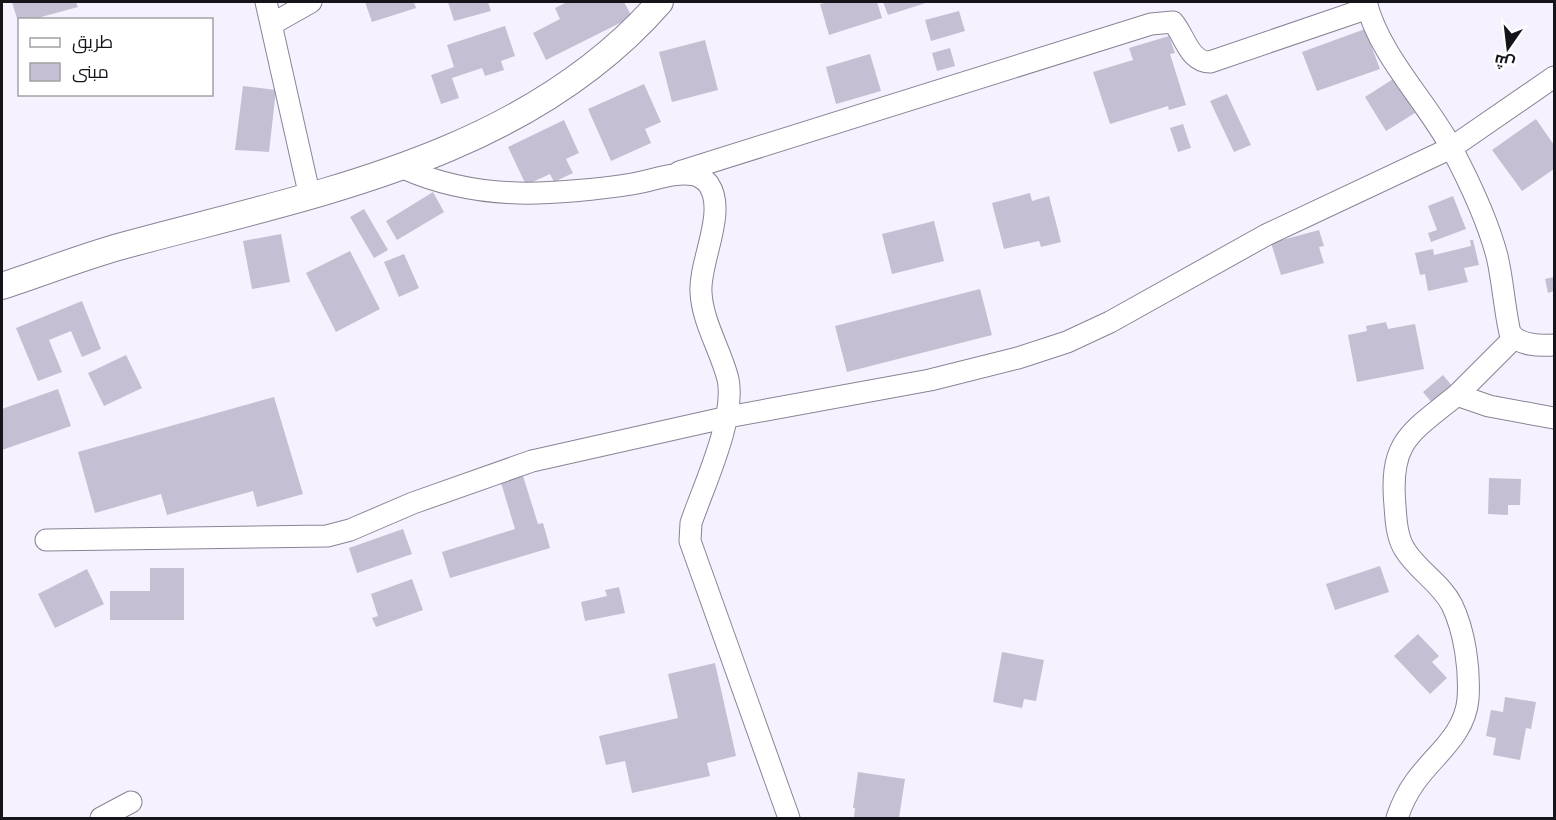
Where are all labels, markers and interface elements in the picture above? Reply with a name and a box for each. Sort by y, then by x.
legend [18,18,213,96]
north arrow [1478,18,1538,78]
text: طريق [72,31,113,54]
text: ش [1492,50,1517,74]
text: مبنى [72,61,109,83]

